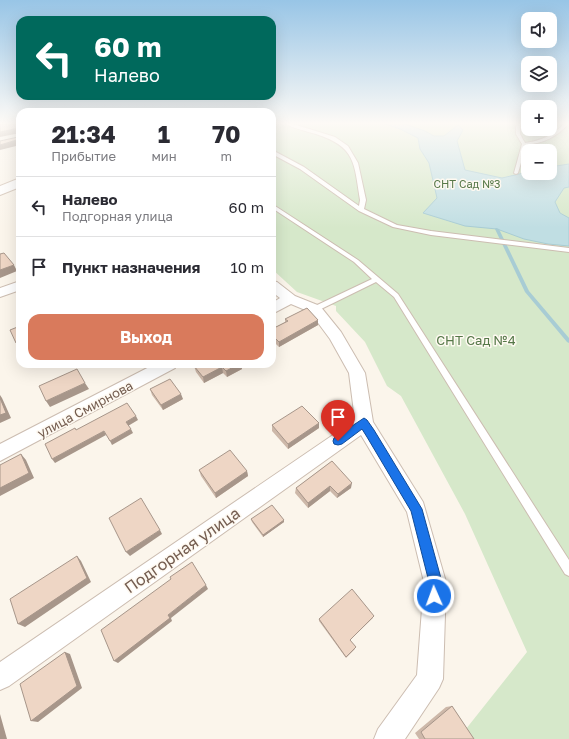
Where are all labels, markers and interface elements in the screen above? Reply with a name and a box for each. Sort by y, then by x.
map controls [521,12,557,180]
button: sound [521,12,557,48]
text: 60 m [94,30,161,63]
icon: left [28,32,80,84]
button: layers [521,56,557,92]
text: Налево [94,64,160,86]
button: + [521,100,557,136]
text: 21:34 [52,119,116,148]
text: 1 [158,119,170,148]
text: 70 [212,119,241,148]
button: − [521,144,557,180]
text: Прибытие [51,148,116,164]
text: мин [151,148,177,164]
text: m [221,148,232,164]
park label: СНТ Сад №3 [434,177,501,190]
text: Налево [62,190,118,208]
icon: left [28,196,50,218]
text: 60 m [229,198,264,216]
text: Подгорная улица [62,208,173,224]
icon: arrive [28,256,50,278]
text: Пункт назначения [62,258,200,276]
text: 10 m [230,258,264,276]
button: Выход [28,314,264,360]
park label: СНТ Сад №4 [436,332,516,348]
street label: улица Смирнова [34,377,136,441]
pin [321,400,355,441]
icon: arrive [327,406,349,428]
street label: Подгорная улица [120,503,244,597]
position arrow [413,575,455,617]

